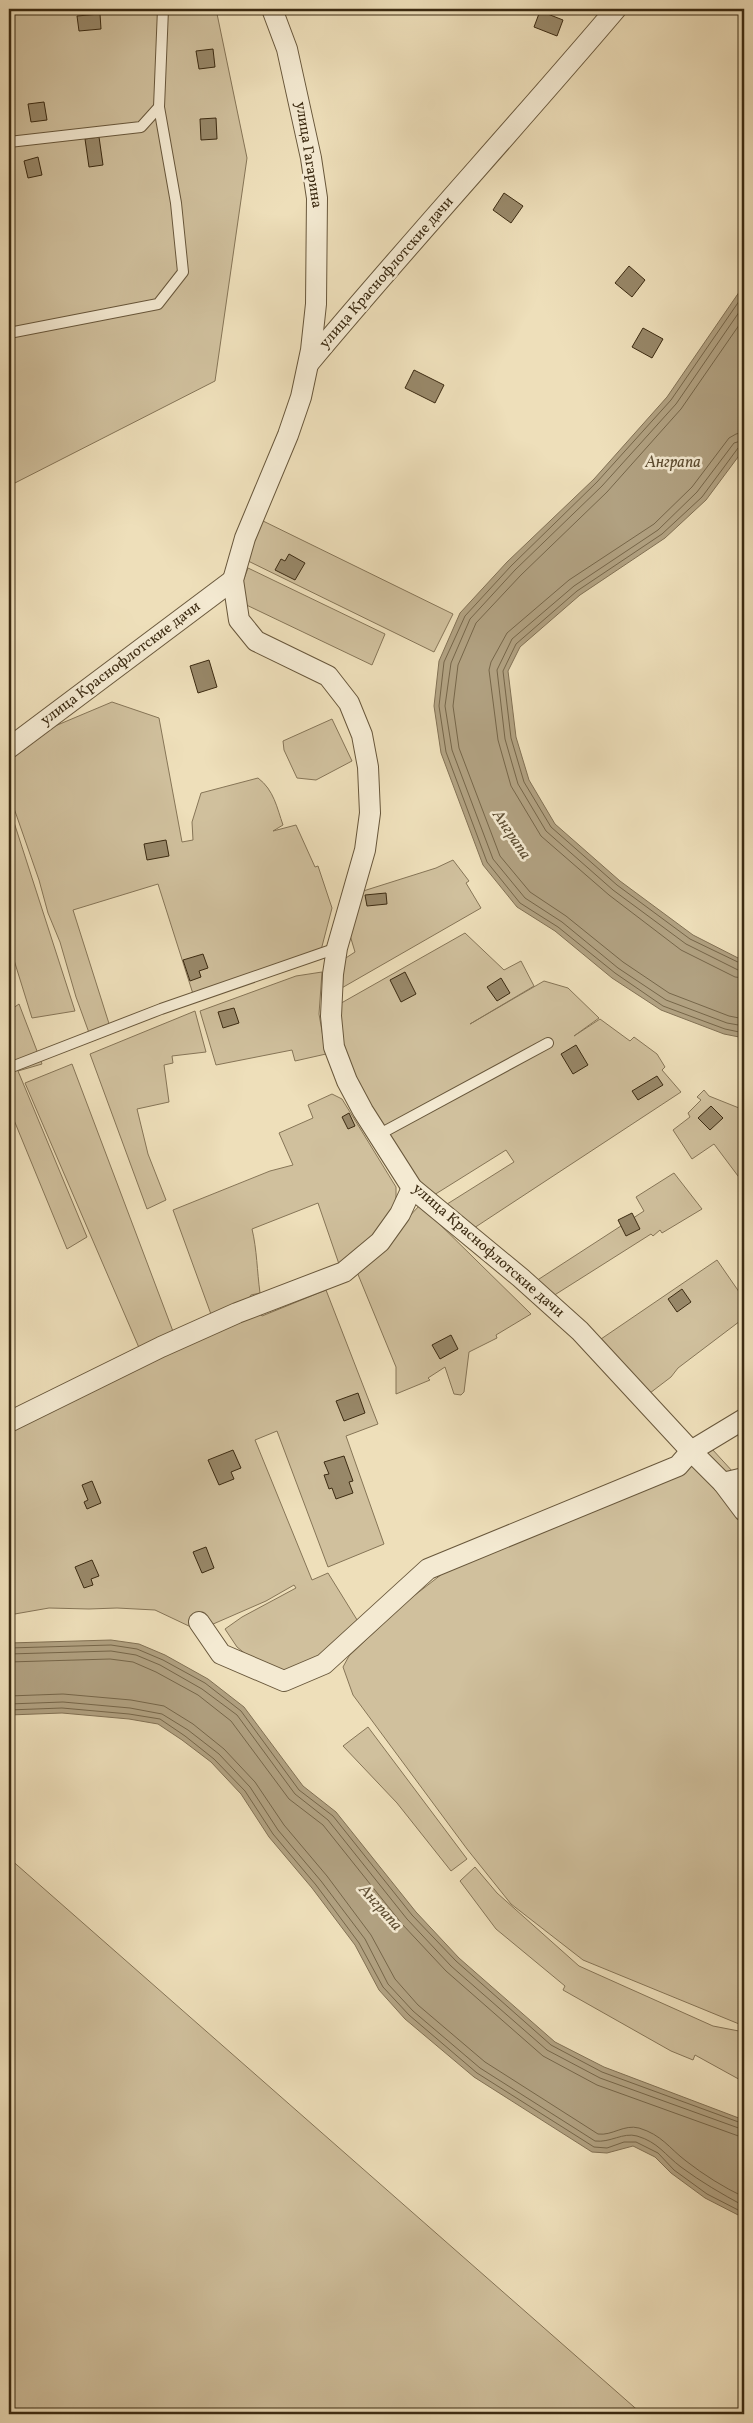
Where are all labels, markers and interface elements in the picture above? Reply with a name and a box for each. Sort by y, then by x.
street label: улица Гагарина [289,100,327,210]
street label: улица Краснофлотские дачи [315,192,459,354]
water label: Анграпа [644,452,701,474]
street label: улица Краснофлотские дачи [37,597,205,731]
water label: Анграпа [486,805,536,865]
street label: улица Краснофлотские дачи [407,1179,569,1323]
water label: Анграпа [353,1879,407,1936]

